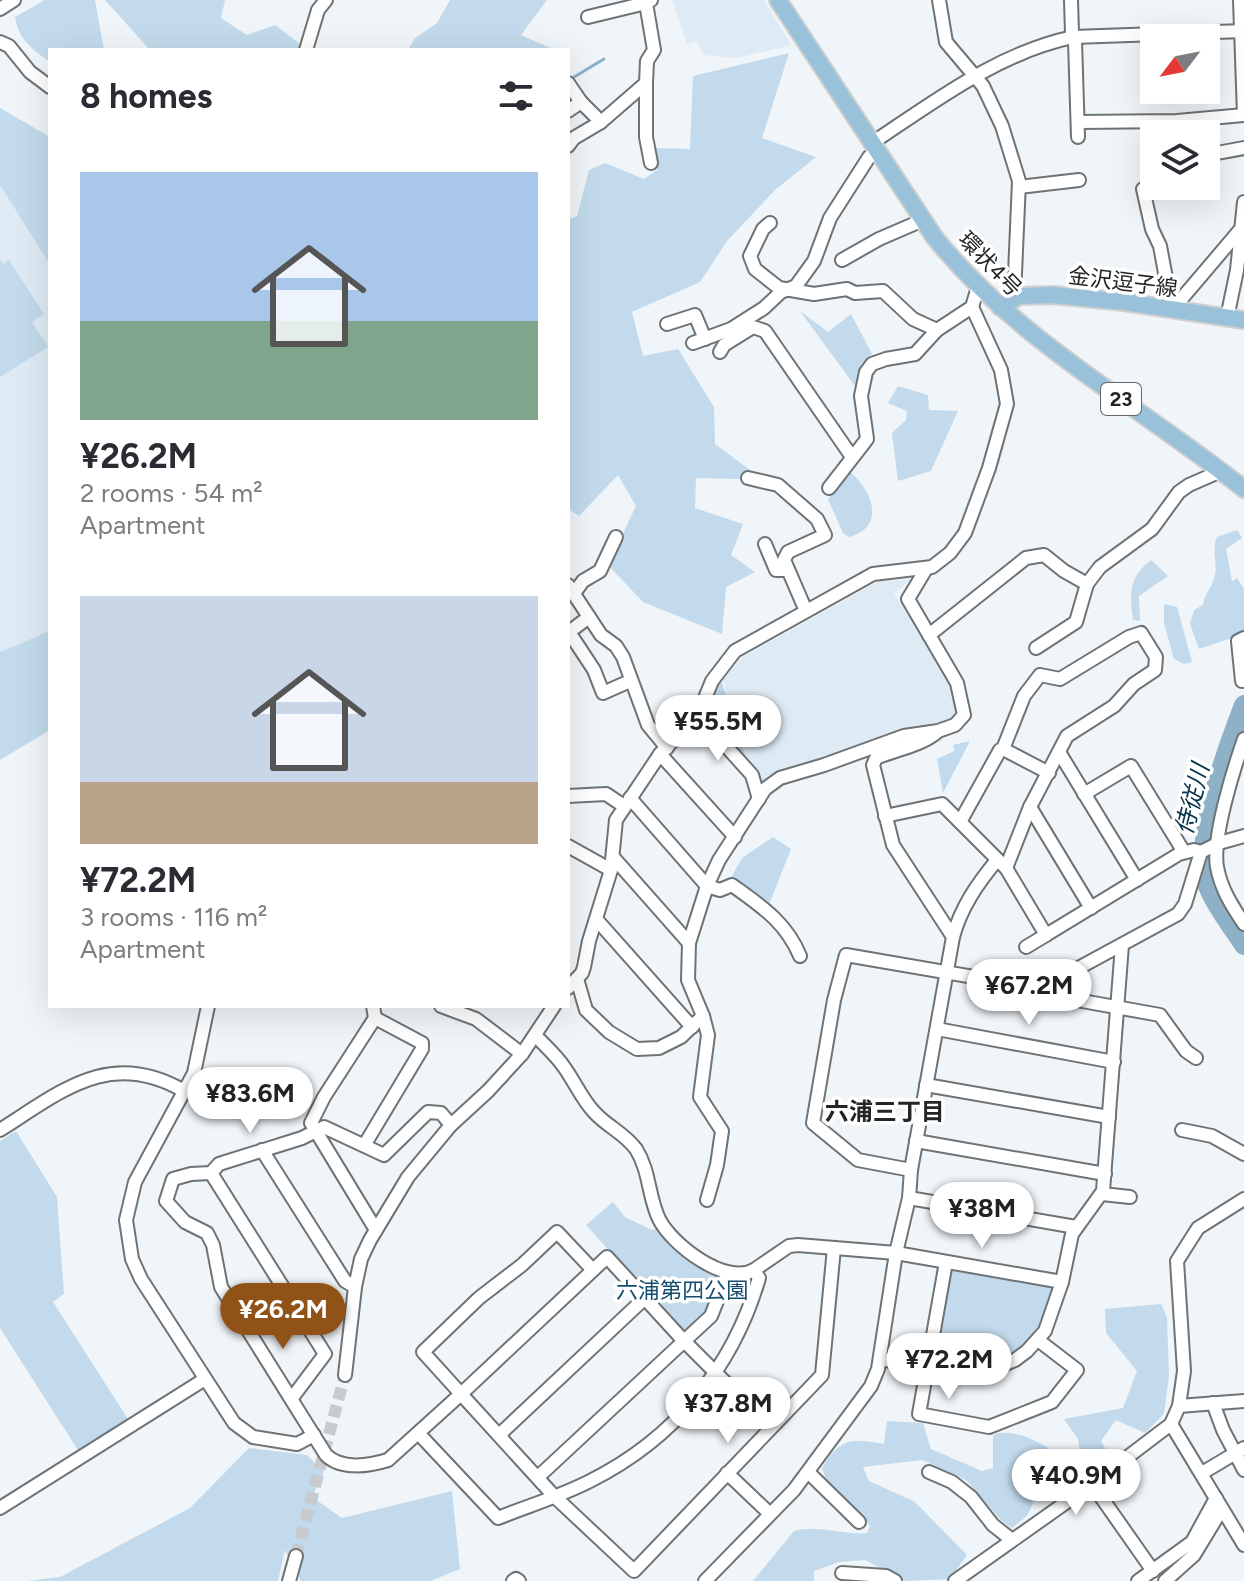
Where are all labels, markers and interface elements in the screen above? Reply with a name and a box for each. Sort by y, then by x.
north arrow [1140,24,1220,104]
map controls [1140,24,1220,200]
icon: filters [494,74,538,118]
text: 8 homes [80,76,212,117]
button: layers [1140,120,1220,200]
icon: home [237,224,381,368]
street label: 環状4号 [953,226,1027,302]
street label: 金沢逗子線 [1067,262,1179,302]
road number: 23 [1101,383,1141,415]
text: ¥26.2M [80,436,197,477]
text: 2 rooms · 54 m² [80,477,263,509]
text: Apartment [80,509,206,541]
icon: home [237,648,381,792]
pin: ¥55.5M [653,695,783,763]
text: ¥55.5M [673,705,763,737]
water label: 侍従川 [1169,758,1216,837]
text: ¥72.2M [80,860,196,901]
text: 3 rooms · 116 m² [80,901,267,933]
text: Apartment [80,933,206,965]
pin: ¥67.2M [964,959,1094,1027]
text: ¥67.2M [985,969,1073,1001]
pin: ¥83.6M [185,1067,315,1135]
text: ¥83.6M [205,1077,295,1109]
district label: 六浦三丁目 [825,1097,945,1126]
pin: ¥38M [935,1182,1029,1250]
text: ¥38M [948,1192,1016,1224]
park label: 六浦第四公園 [616,1277,748,1304]
pin: ¥26.2M [218,1283,348,1351]
text: ¥26.2M [238,1293,328,1325]
pin: ¥72.2M [884,1333,1014,1401]
text: ¥72.2M [905,1343,993,1375]
pin: ¥37.8M [663,1377,793,1445]
text: ¥37.8M [683,1387,773,1419]
pin: ¥40.9M [1011,1449,1141,1517]
text: ¥40.9M [1030,1459,1122,1491]

